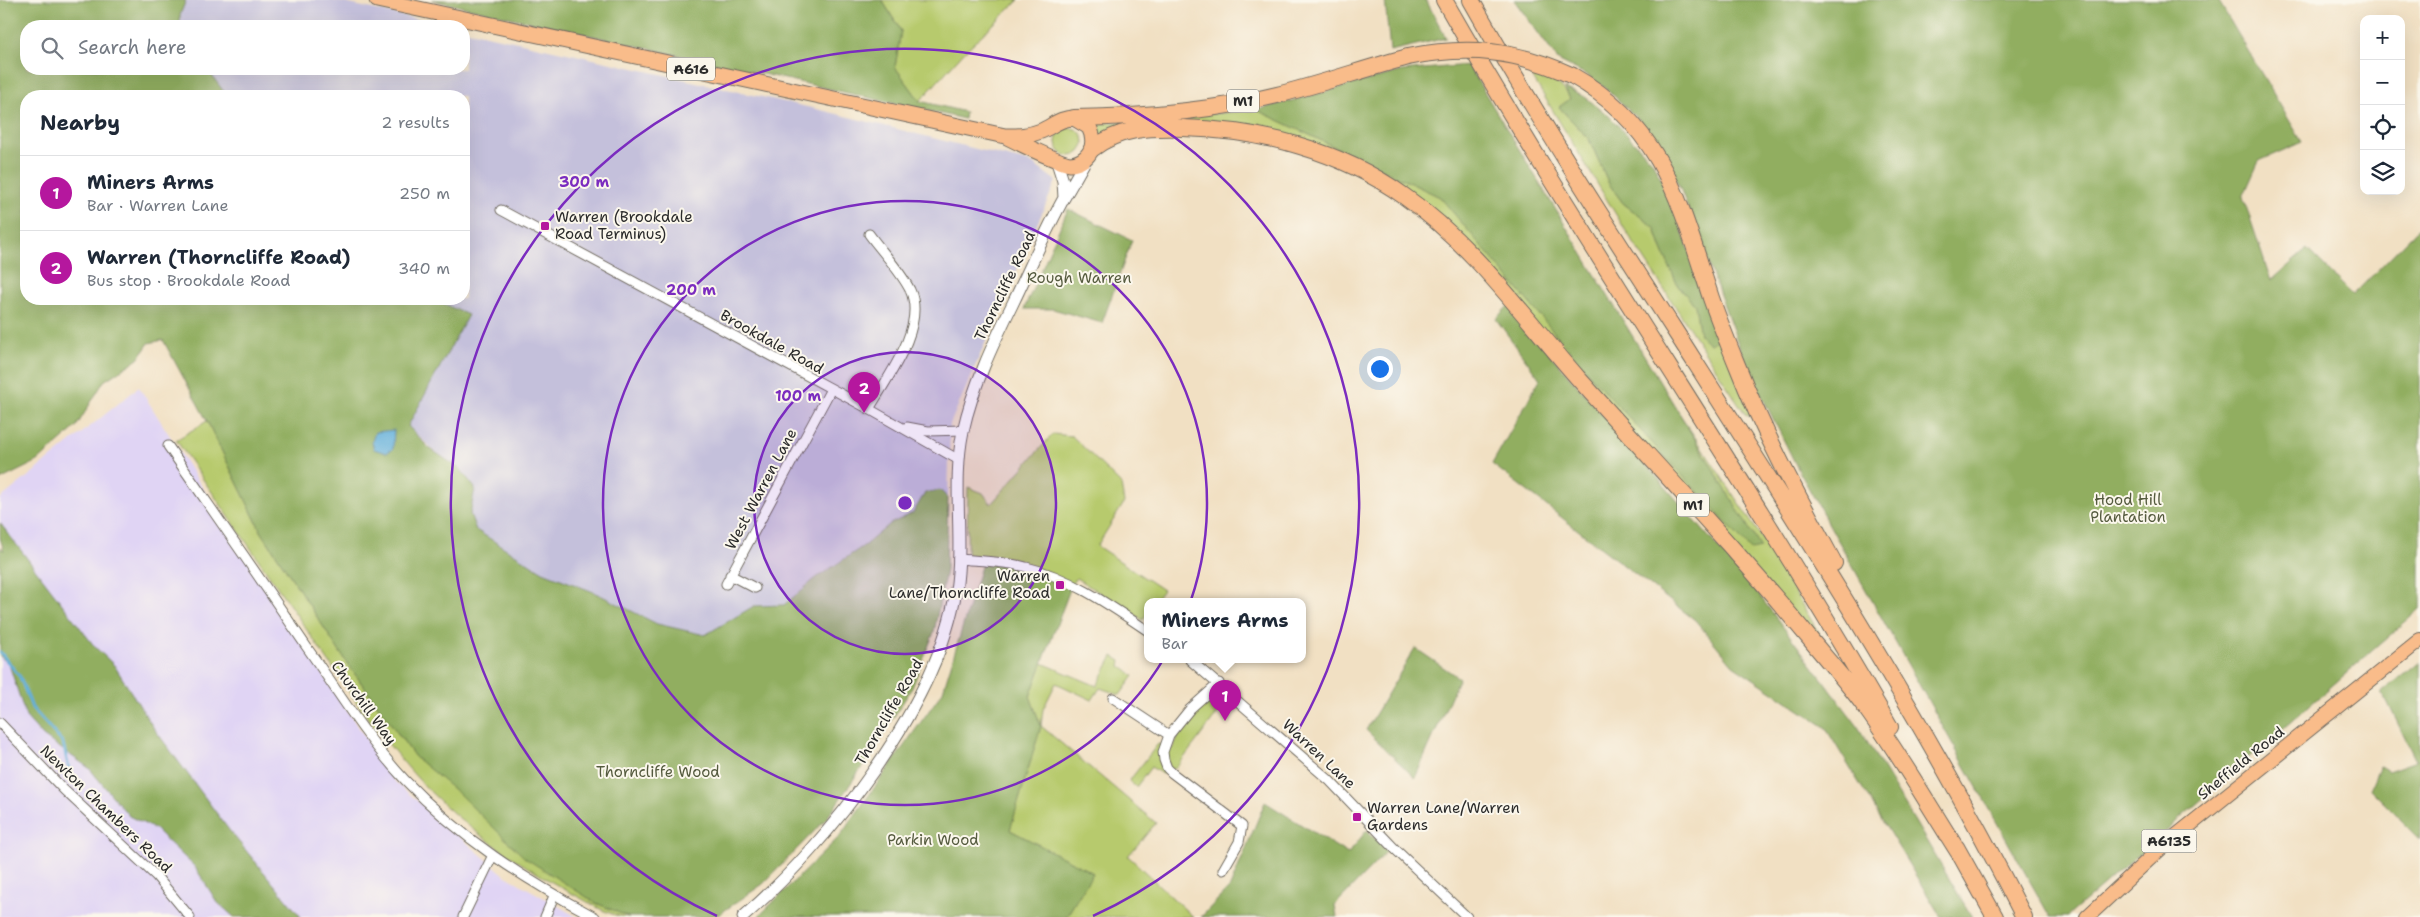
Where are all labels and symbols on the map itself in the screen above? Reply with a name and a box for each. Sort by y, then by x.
road number: A616 [667,58,715,80]
road number: M1 [1227,90,1259,112]
text: 300 m [559,172,609,192]
place label: Warren (Brookdale Road Terminus) [555,207,693,244]
marker: Warren (Brookdale Road Terminus) [539,220,551,232]
street label: Thorncliffe Road [970,227,1040,344]
park label: Rough Warren [1027,268,1131,288]
text: 200 m [666,280,716,300]
street label: Brookdale Road [717,305,828,379]
your location [1367,356,1393,382]
pin: 2 [848,372,880,413]
text: 100 m [775,386,821,406]
street label: West Warren Lane [721,425,801,553]
park label: Hood Hill Plantation [2090,490,2166,527]
centre of rings [896,494,914,512]
road number: M1 [1677,494,1709,516]
place label: Warren Lane/Thorncliffe Road [889,566,1050,603]
marker: Warren Lane/Thorncliffe Road [1054,579,1066,591]
street label: Thorncliffe Road [850,655,928,769]
street label: Churchill Way [327,657,401,749]
pin: 1 [1209,680,1241,721]
street label: Warren Lane [1278,715,1360,793]
street label: Sheffield Road [2193,721,2289,804]
street label: Newton Chambers Road [36,741,177,878]
park label: Thorncliffe Wood [596,762,720,782]
place label: Warren Lane/Warren Gardens [1367,798,1520,835]
marker: Warren Lane/Warren Gardens [1351,811,1363,823]
road number: A6135 [2142,829,2196,852]
park label: Parkin Wood [887,830,979,850]

